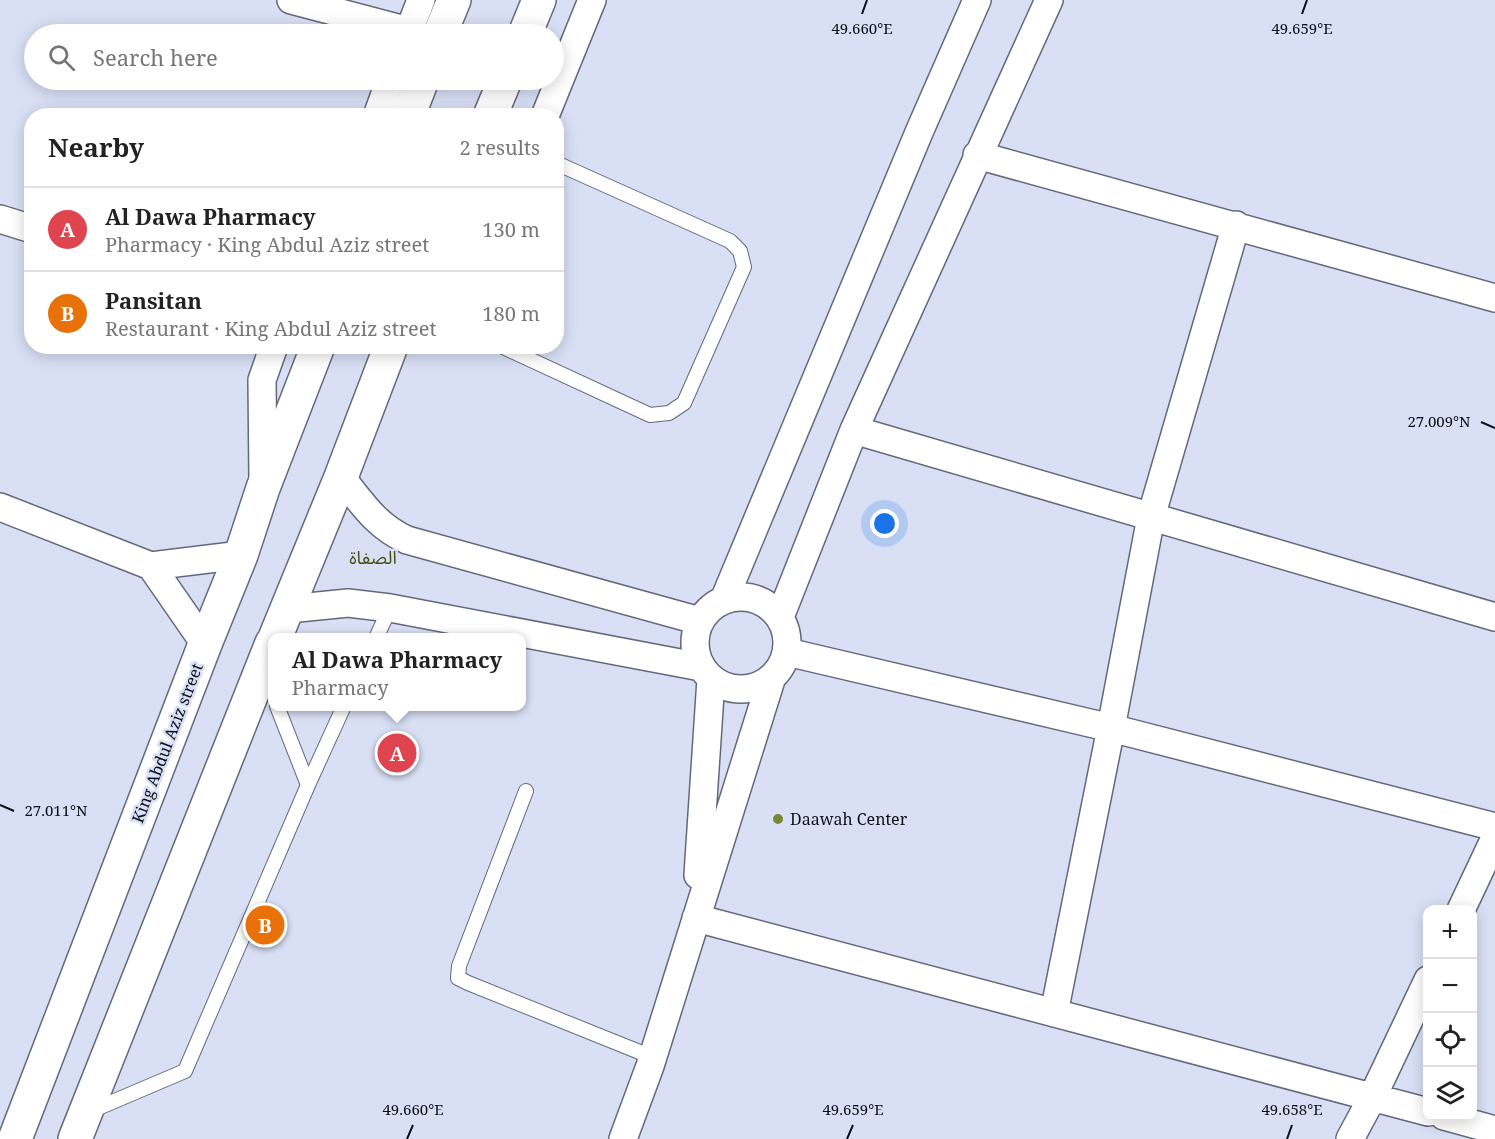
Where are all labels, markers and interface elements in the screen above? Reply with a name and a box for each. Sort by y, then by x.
text: 49.660°E [831,18,893,38]
text: 49.659°E [1271,18,1333,38]
search box [24,24,564,90]
icon: search [45,41,78,74]
text: Search here [93,42,218,72]
text: Nearby [48,129,144,165]
text: 2 results [460,134,540,161]
text: Al Dawa Pharmacy [105,201,316,231]
text: A [60,216,75,243]
text: 130 m [482,216,540,243]
text: Pharmacy · King Abdul Aziz street [105,231,429,258]
text: Pansitan [105,285,202,315]
text: B [61,300,74,327]
text: 180 m [482,300,540,327]
text: Restaurant · King Abdul Aziz street [105,315,437,342]
text: 27.009°N [1407,411,1471,431]
your location [870,509,899,538]
district label: الصفاة [349,545,397,569]
popup [268,633,526,711]
text: Al Dawa Pharmacy [292,644,502,674]
street label: King Abdul Aziz street [126,660,208,826]
text: Pharmacy [292,674,389,701]
pin: A [378,730,416,776]
text: 27.011°N [24,800,88,820]
place label: Daawah Center [790,808,908,830]
marker: Daawah Center [771,812,785,826]
pin: B [246,902,284,948]
map controls [1423,905,1477,1121]
button: + [1423,905,1477,959]
button: − [1423,959,1477,1013]
button: locate [1423,1013,1477,1067]
button: layers [1423,1067,1477,1121]
text: 49.660°E [382,1099,444,1119]
text: 49.659°E [822,1099,884,1119]
text: 49.658°E [1261,1099,1323,1119]

